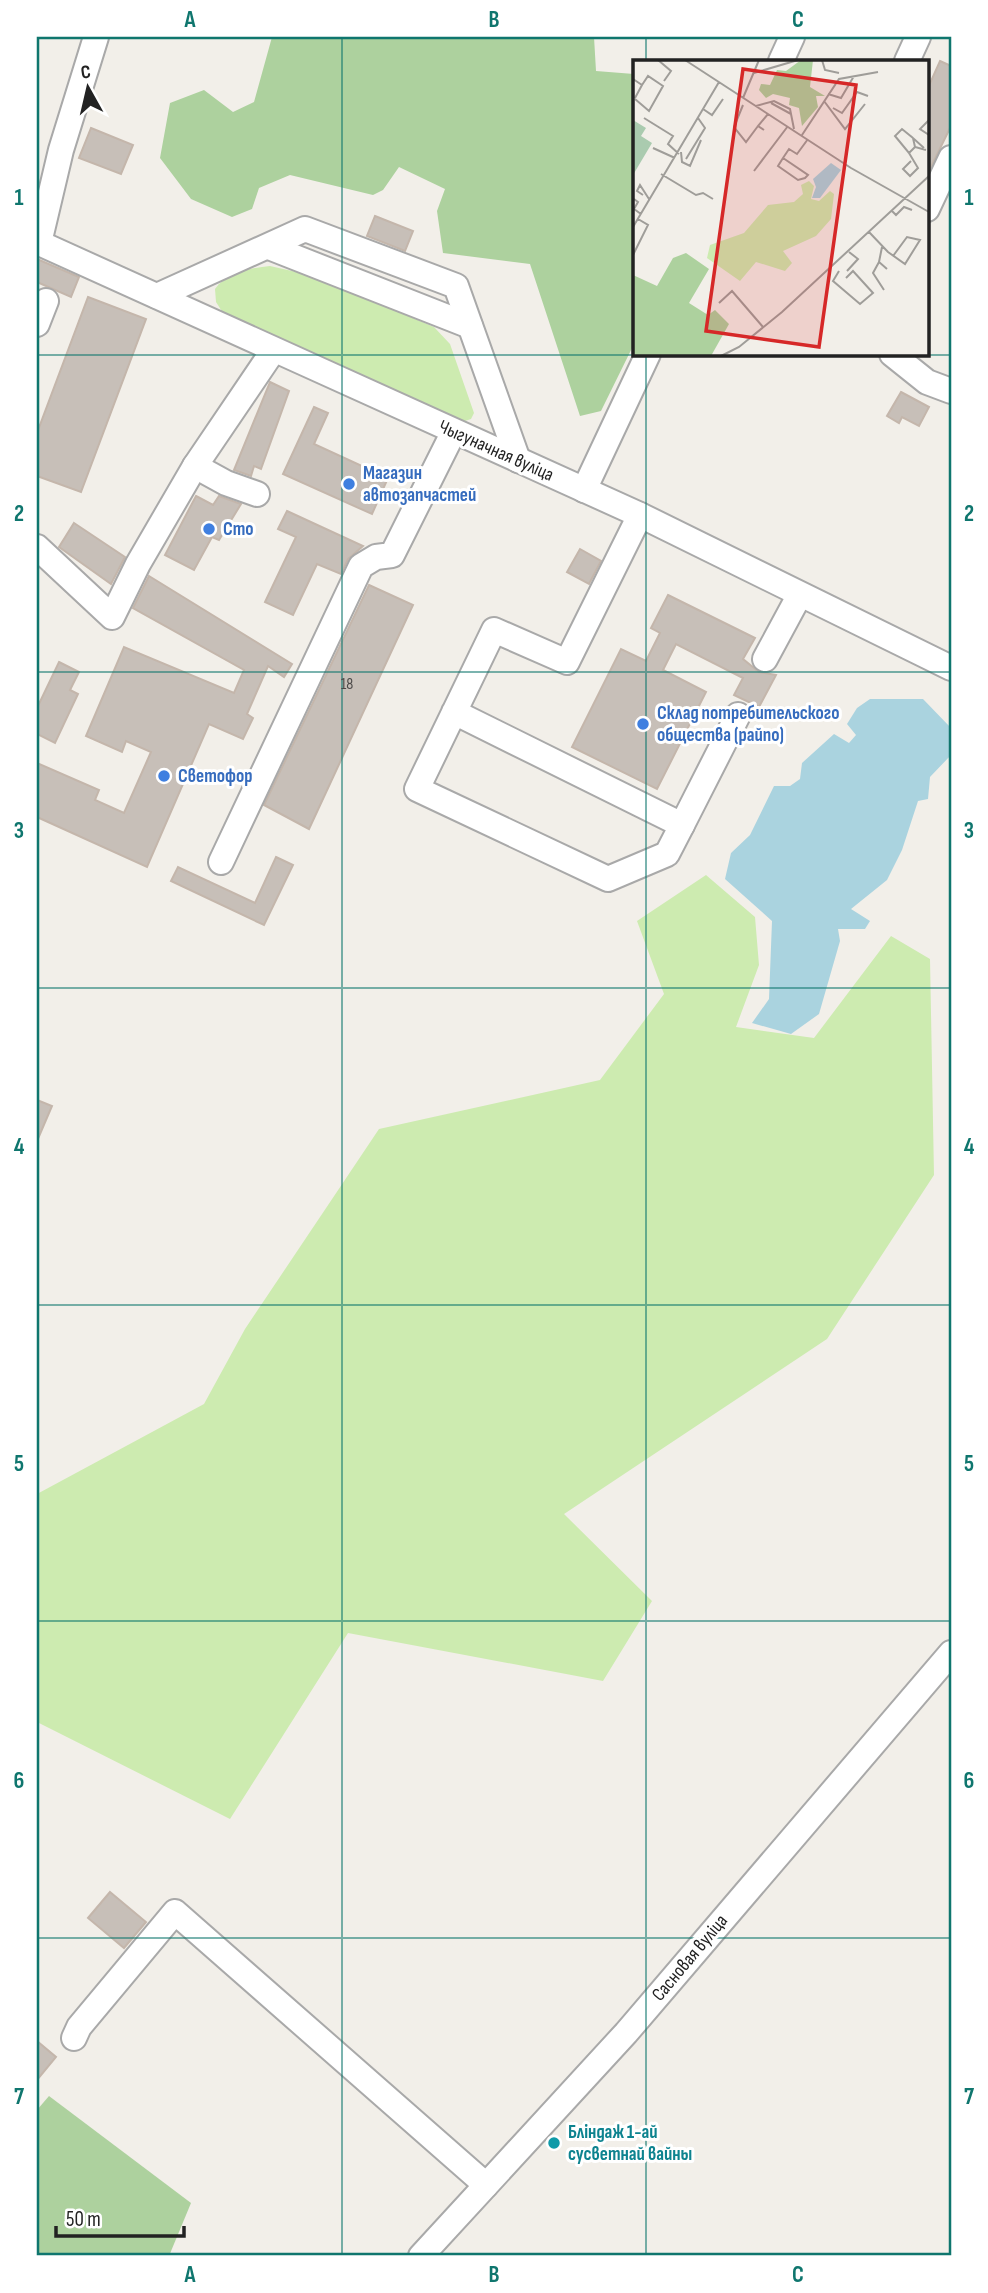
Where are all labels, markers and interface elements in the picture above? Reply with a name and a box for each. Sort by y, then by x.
text: A [184,6,197,34]
text: B [489,6,500,34]
text: C [792,6,804,34]
north arrow [52,52,122,122]
inset map [633,60,928,355]
text: С [79,61,93,85]
text: 1 [14,184,24,212]
text: 1 [964,184,974,212]
street label: Чыгуначная вуліца [435,415,557,487]
place label: Магазин автозапчастей [363,462,476,507]
marker: Магазин автозапчастей [341,476,357,492]
text: 2 [14,500,24,528]
text: 2 [964,500,974,528]
place label: Сто [223,518,254,541]
marker: Сто [201,521,217,537]
house number: 18 [341,675,353,694]
place label: Склад потребительского общества (райпо) [657,702,840,747]
marker: Склад потребительского общества (райпо) [635,716,651,732]
place label: Светофор [178,765,253,788]
marker: Светофор [156,768,172,784]
text: 3 [14,817,24,845]
text: 3 [964,817,974,845]
text: 4 [14,1133,25,1161]
text: 4 [964,1133,975,1161]
text: 5 [14,1450,24,1478]
text: 5 [964,1450,974,1478]
text: 6 [14,1767,24,1795]
text: 6 [964,1767,974,1795]
street label: Сасновая вуліца [647,1910,733,2006]
text: 7 [14,2083,24,2111]
text: 7 [964,2083,974,2111]
place label: Бліндаж 1-ай сусветнай вайны [568,2121,692,2166]
marker: Бліндаж 1-ай сусветнай вайны [546,2135,562,2151]
scale bar [56,2195,184,2239]
text: 50 m [66,2207,101,2232]
text: A [184,2261,197,2289]
text: B [489,2261,500,2289]
text: C [792,2261,804,2289]

